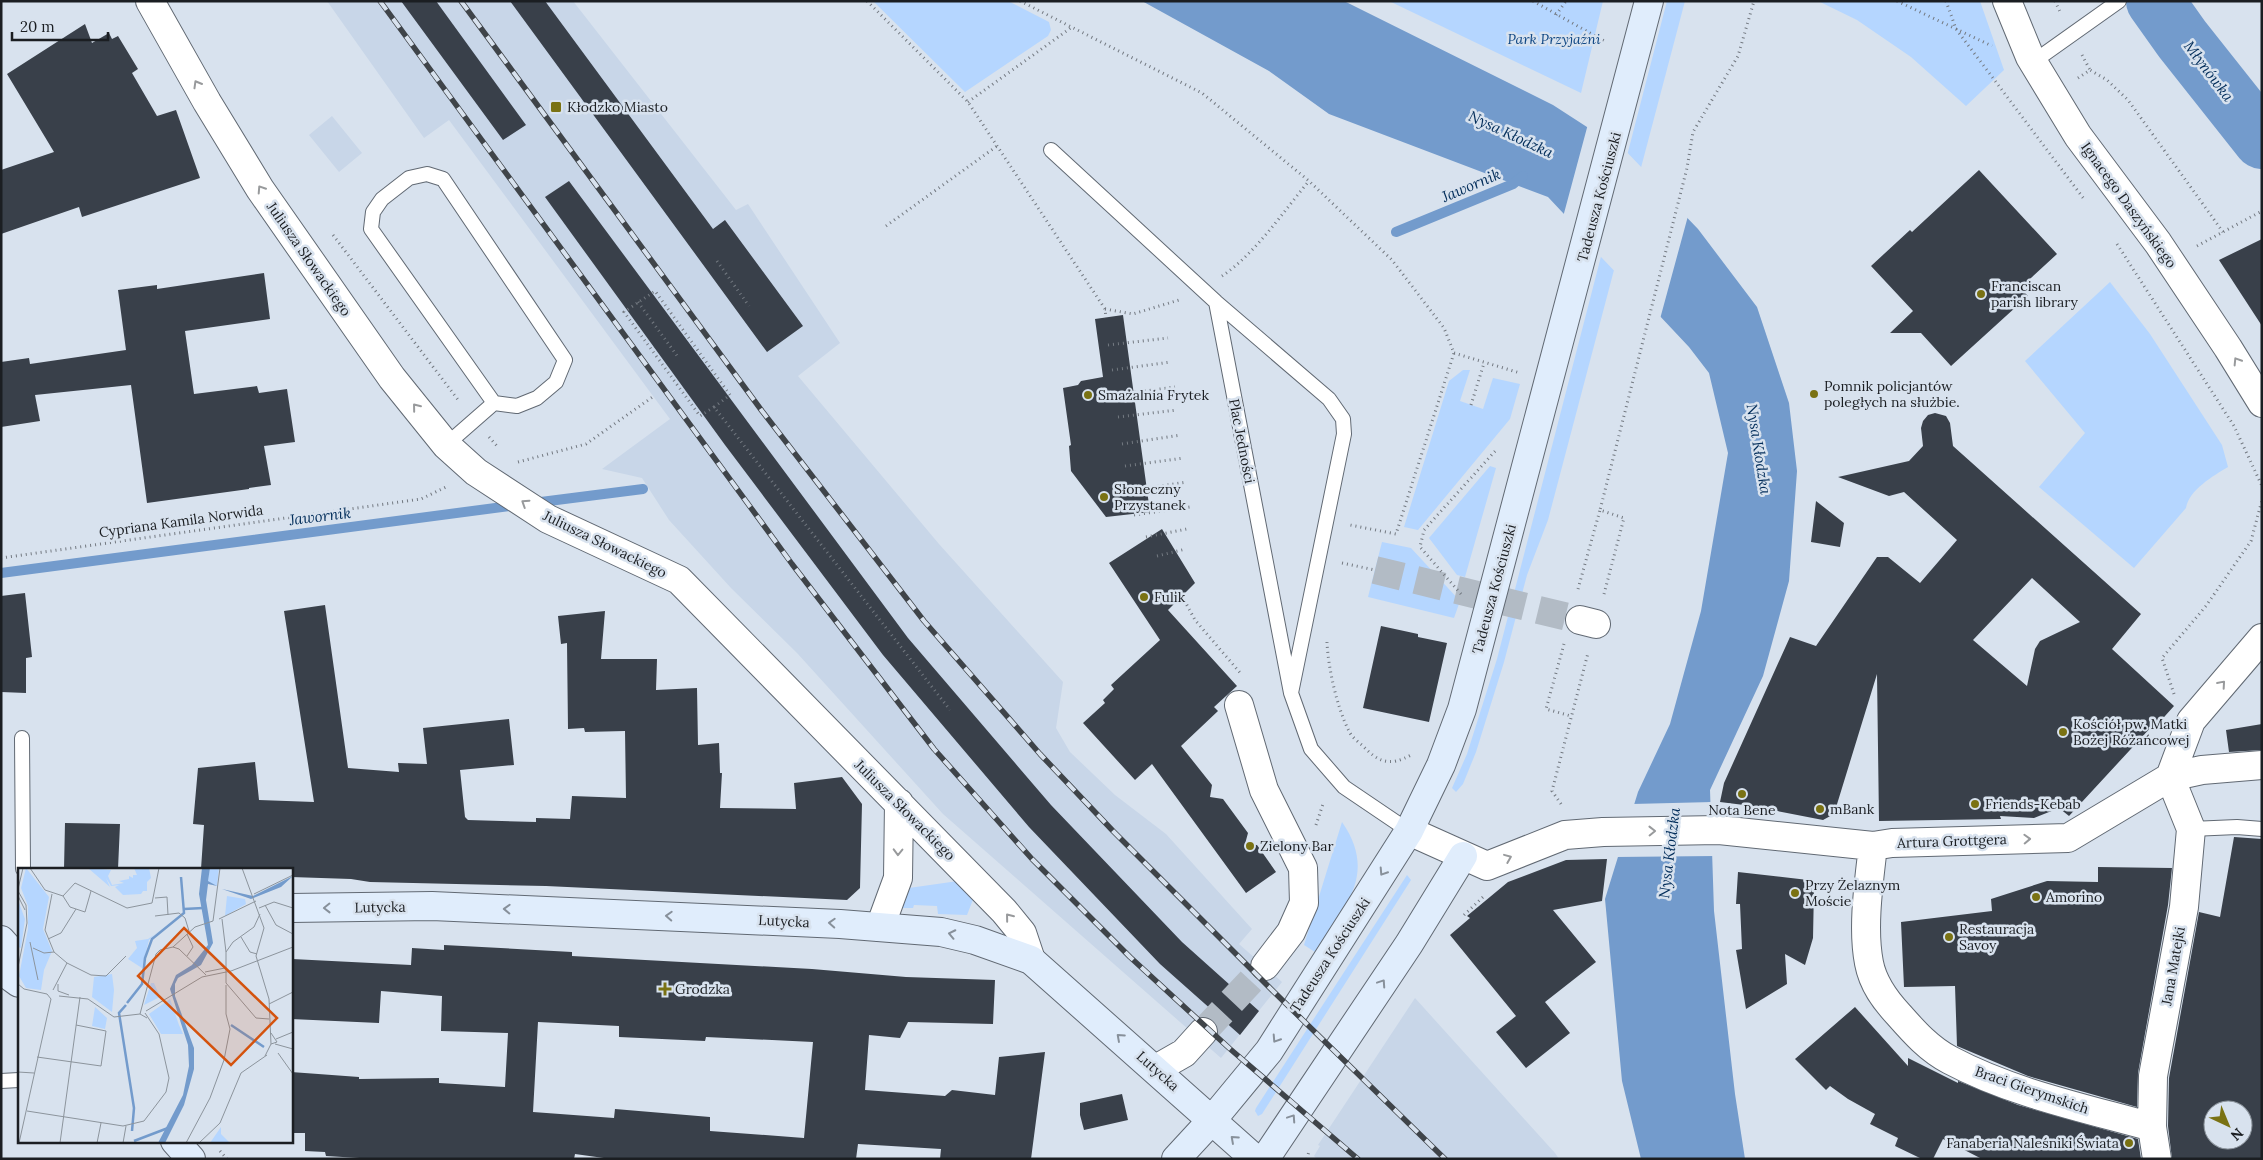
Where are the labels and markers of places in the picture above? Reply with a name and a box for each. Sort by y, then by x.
place label: Kłodzko Miasto [567,98,668,116]
marker: Kłodzko Miasto [549,100,563,114]
place label: Franciscan parish library [1991,277,2079,311]
marker: Franciscan parish library [1975,288,1987,300]
place label: Pomnik policjantów poległych na służbie. [1824,377,1960,411]
place label: Smażalnia Frytek [1098,386,1209,404]
marker: Pomnik policjantów poległych na służbie. [1808,388,1820,400]
marker: Smażalnia Frytek [1082,389,1094,401]
place label: Słoneczny Przystanek [1114,480,1186,514]
marker: Słoneczny Przystanek [1098,491,1110,503]
place label: Fulik [1154,588,1186,606]
marker: Fulik [1138,591,1150,603]
place label: Kościół pw. Matki Bożej Różańcowej [2073,715,2189,749]
marker: Kościół pw. Matki Bożej Różańcowej [2057,726,2069,738]
marker: Nota Bene [1736,788,1748,800]
place label: Friends-Kebab [1985,795,2081,813]
marker: Friends-Kebab [1969,798,1981,810]
place label: mBank [1830,800,1875,818]
place label: Nota Bene [1708,801,1776,819]
marker: mBank [1814,803,1826,815]
place label: Zielony Bar [1260,837,1333,855]
marker: Zielony Bar [1244,840,1256,852]
place label: Przy Żelaznym Moście [1805,876,1901,910]
marker: Przy Żelaznym Moście [1789,887,1801,899]
place label: Amorino [2045,888,2102,906]
marker: Amorino [2030,891,2042,903]
place label: Restauracja Savoy [1959,920,2034,954]
marker: Restauracja Savoy [1943,931,1955,943]
place label: Grodzka [675,980,730,998]
marker: Grodzka [659,983,671,995]
place label: Fanaberia Naleśniki Świata [1946,1134,2119,1152]
marker: Fanaberia Naleśniki Świata [2123,1137,2135,1149]

